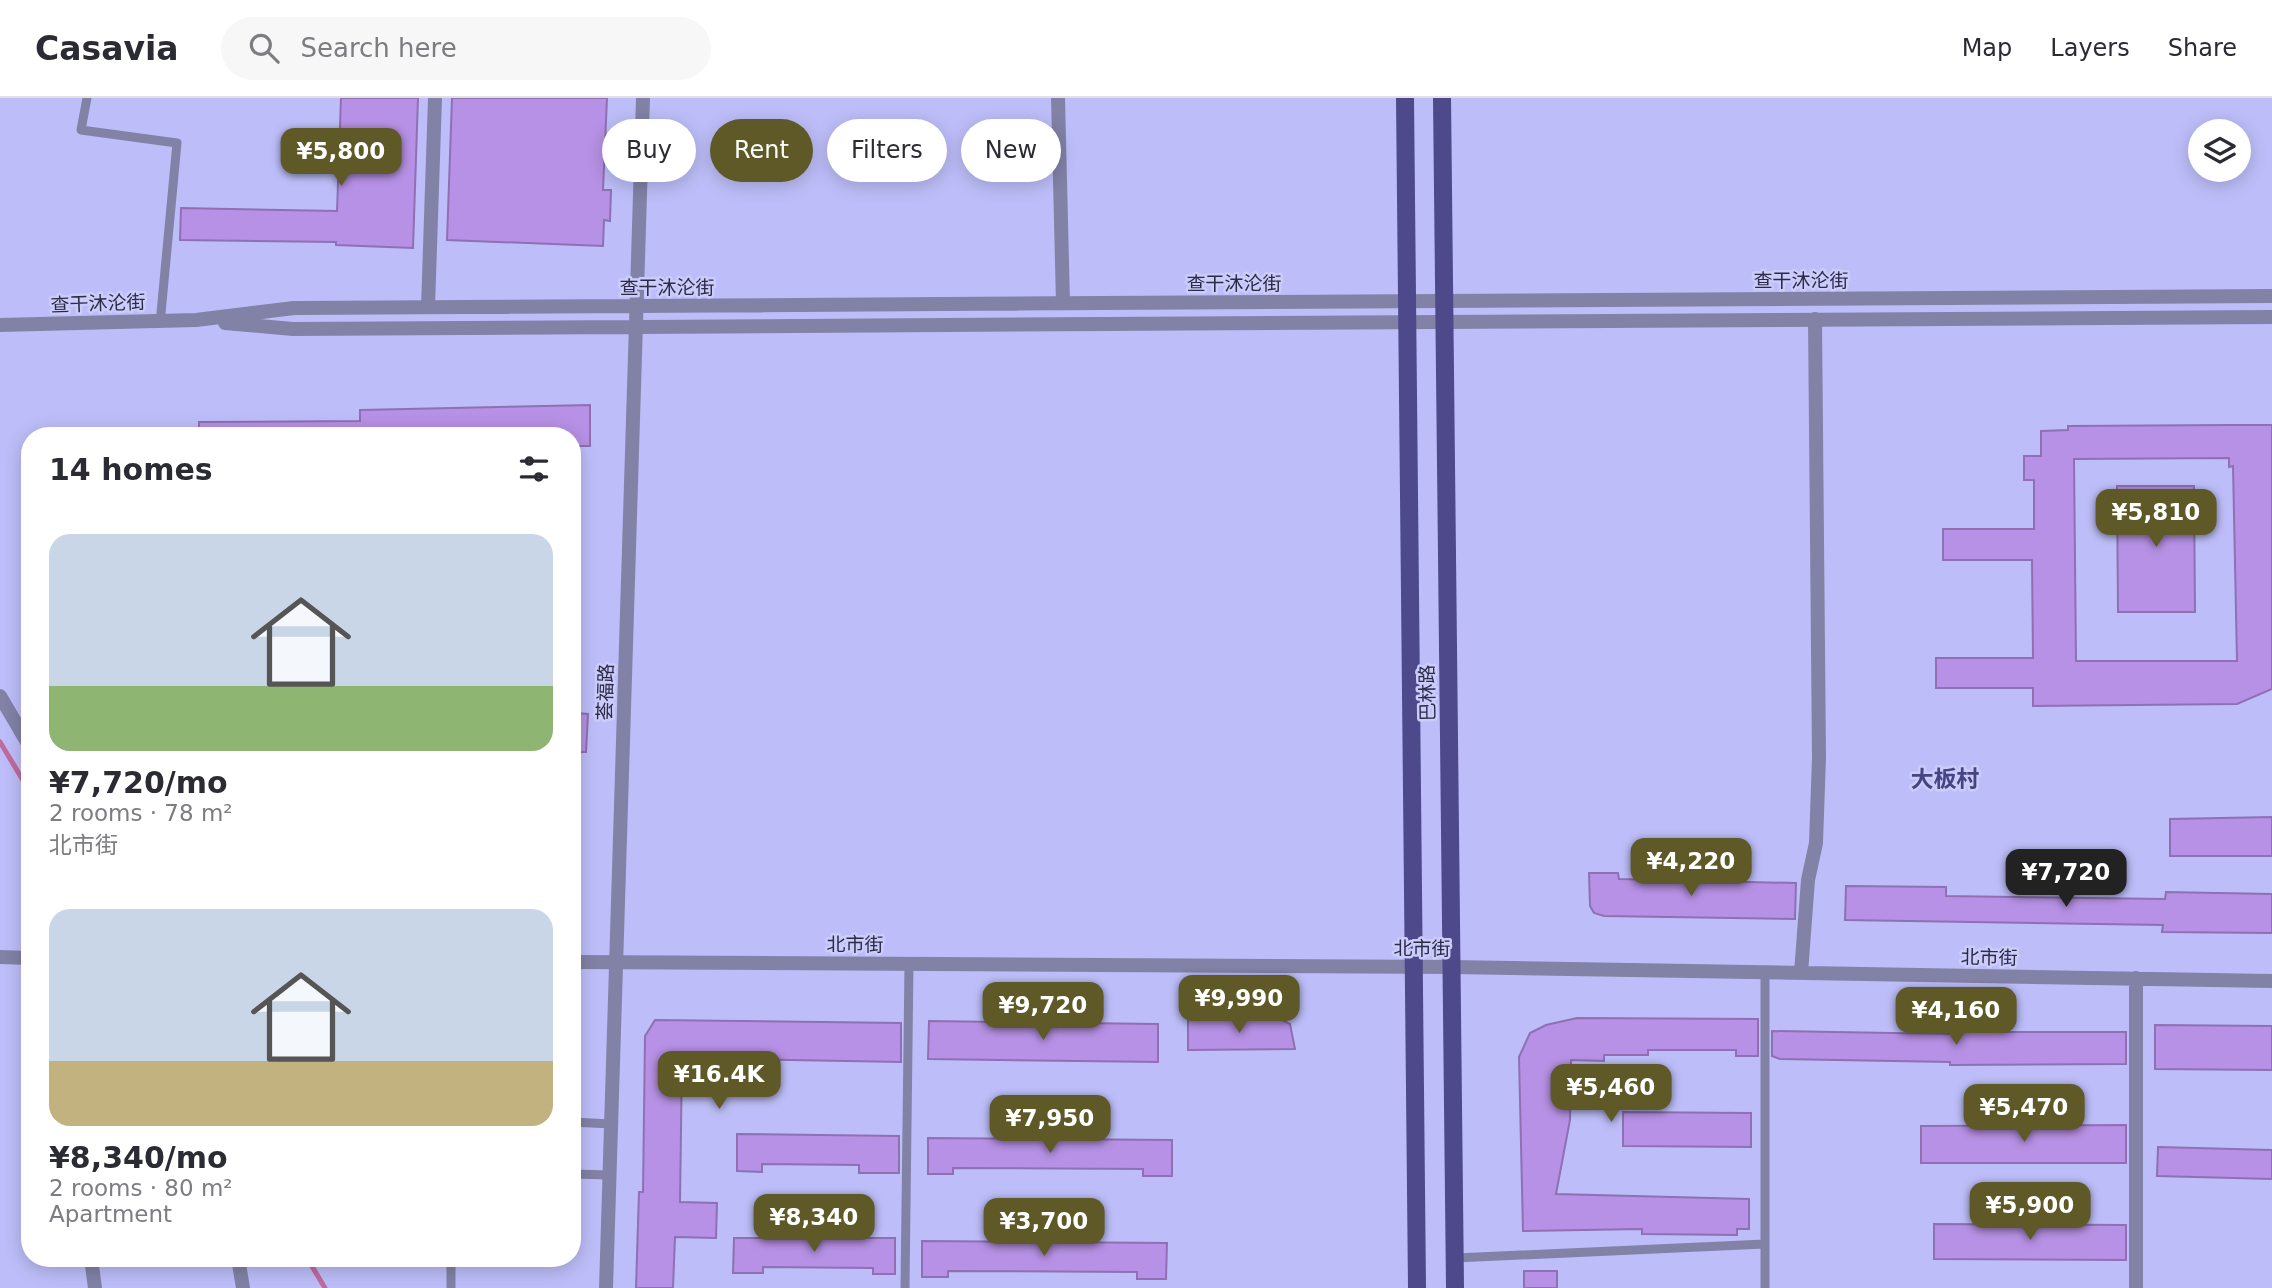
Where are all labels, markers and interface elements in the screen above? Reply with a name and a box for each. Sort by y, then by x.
search box [221,17,711,80]
text: Casavia [35,29,179,68]
icon: search [245,29,283,67]
text: Search here [301,33,457,63]
text: Map [1962,34,2012,62]
text: Layers [2050,34,2130,62]
text: Share [2168,34,2237,62]
chip: Buy [602,119,696,182]
chip: Rent [710,119,813,182]
chip: Filters [827,119,947,182]
chip: New [961,119,1061,182]
map controls [2188,119,2251,182]
button: layers [2188,119,2251,182]
pin: ¥5,800 [284,129,398,188]
text: ¥5,800 [297,138,385,164]
street label: 查干沐沦街 [1753,269,1849,291]
street label: 查干沐沦街 [1186,272,1282,294]
street label: 查干沐沦街 [619,276,715,298]
street label: 查干沐沦街 [50,290,146,316]
icon: filters [515,450,553,488]
text: 14 homes [49,452,213,487]
pin: ¥5,810 [2099,490,2213,549]
text: ¥5,810 [2112,499,2200,525]
icon: home [238,579,364,705]
street label: 荟福路 [593,663,617,721]
street label: 巴林路 [1416,664,1438,722]
text: ¥7,720/mo [49,765,228,800]
district label: 大板村 [1911,766,1980,792]
text: 2 rooms · 78 m² [49,800,233,826]
text: 北市街 [49,832,118,858]
pin: ¥4,220 [1634,838,1748,898]
text: ¥4,220 [1647,848,1735,874]
pin: ¥7,720 [2009,850,2123,909]
text: ¥7,720 [2022,859,2110,885]
street label: 北市街 [826,933,884,955]
street label: 北市街 [1393,937,1451,959]
street label: 北市街 [1960,946,2018,968]
icon: home [238,954,364,1080]
pin: ¥9,990 [1182,976,1296,1035]
pin: ¥9,720 [986,982,1100,1042]
text: ¥9,990 [1195,985,1283,1011]
pin: ¥4,160 [1899,988,2013,1047]
text: ¥9,720 [999,992,1087,1018]
text: ¥4,160 [1912,997,2000,1023]
pin: ¥16.4K [662,1052,776,1111]
text: ¥16.4K [674,1061,764,1087]
pin: ¥5,460 [1554,1065,1668,1124]
text: ¥5,460 [1567,1074,1655,1100]
pin: ¥5,470 [1967,1084,2081,1144]
text: ¥5,470 [1980,1094,2068,1120]
pin: ¥7,950 [993,1096,1107,1155]
text: ¥7,950 [1006,1105,1094,1131]
text: ¥8,340/mo [49,1140,228,1175]
text: 2 rooms · 80 m² [49,1175,233,1201]
pin: ¥5,900 [1973,1182,2087,1242]
text: ¥5,900 [1986,1192,2074,1218]
pin: ¥8,340 [757,1194,871,1254]
pin: ¥3,700 [987,1198,1101,1258]
text: Apartment [49,1201,172,1227]
text: ¥8,340 [770,1204,858,1230]
text: ¥3,700 [1000,1208,1088,1234]

